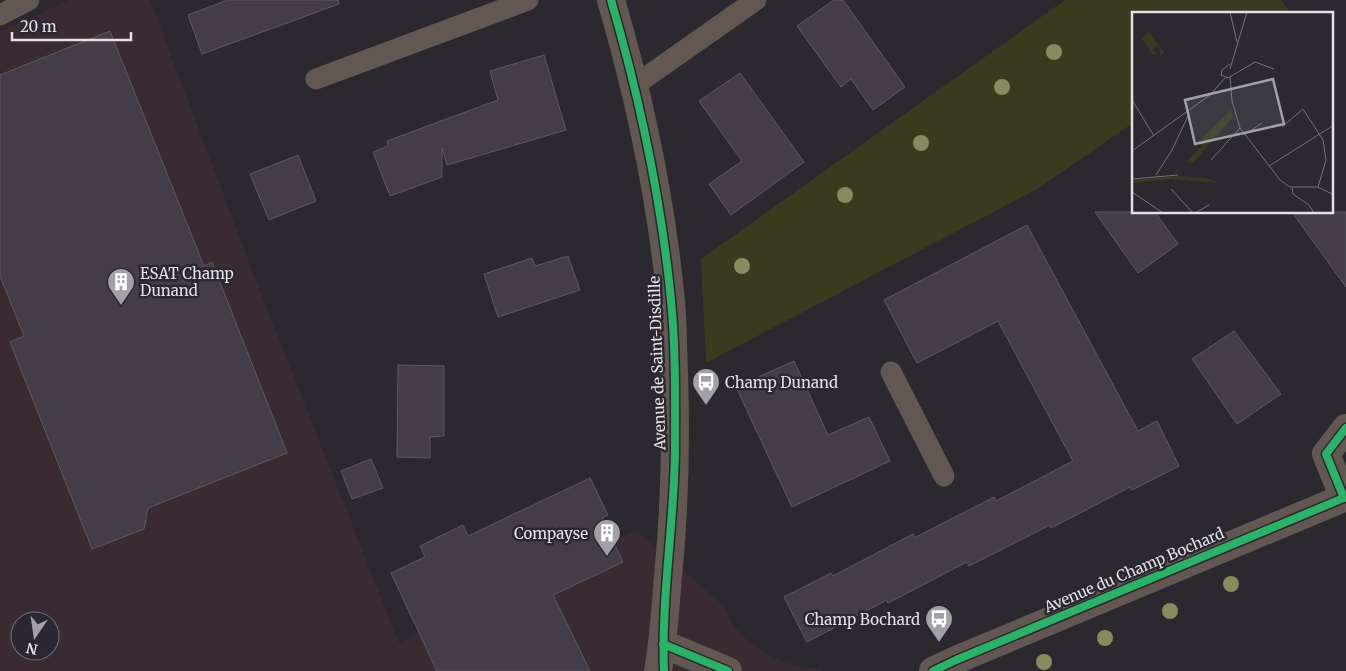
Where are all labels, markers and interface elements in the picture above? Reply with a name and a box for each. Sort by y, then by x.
scale bar [12,10,131,42]
inset map [1132,12,1334,214]
text: 20 m [20,17,57,36]
place label: ESAT Champ Dunand [140,264,234,300]
building icon: ESAT Champ Dunand [106,267,136,306]
street label: Avenue de Saint-Disdille [644,275,670,452]
bus stop icon: Champ Dunand [691,367,721,406]
place label: Champ Dunand [725,373,838,392]
building icon: Compayse [592,518,622,557]
street label: Avenue du Champ Bochard [1040,523,1227,617]
place label: Compayse [514,524,588,543]
bus stop icon: Champ Bochard [924,604,954,643]
place label: Champ Bochard [805,610,920,629]
north arrow [10,611,60,661]
text: N [25,639,39,659]

